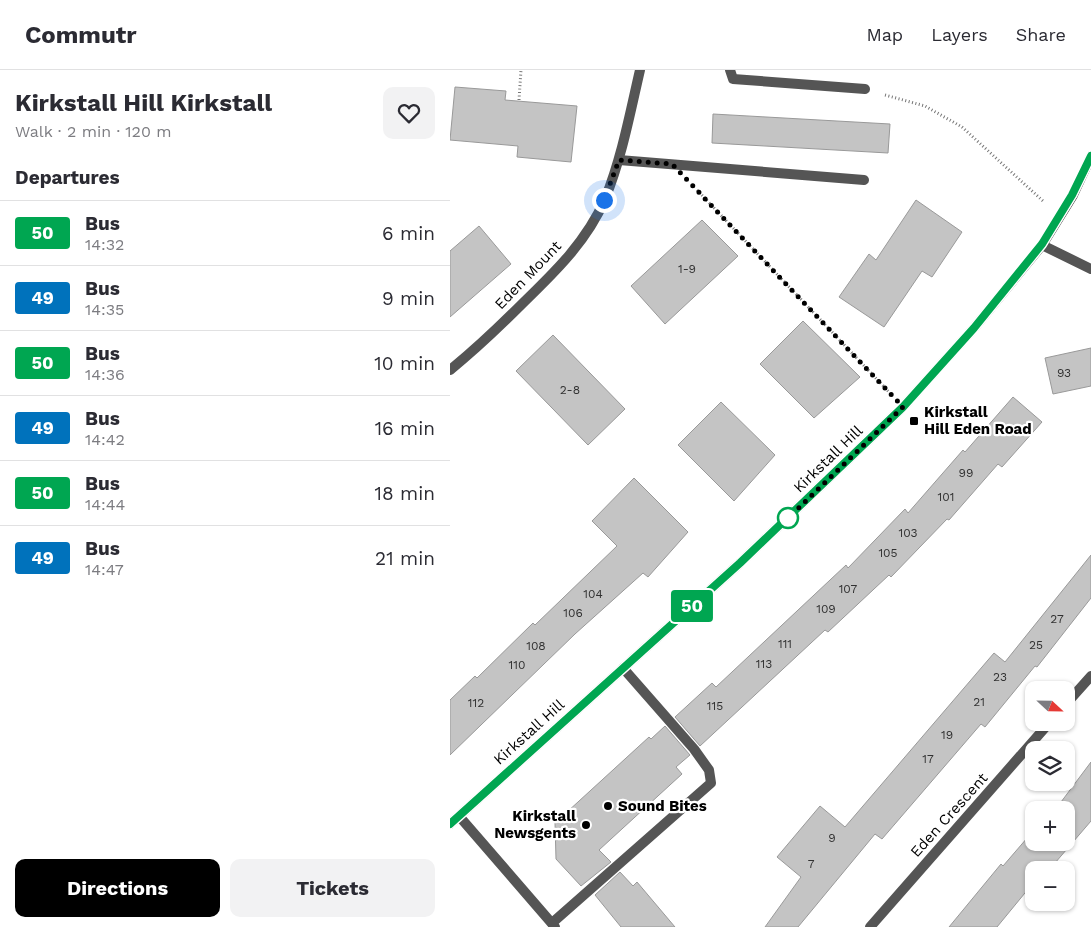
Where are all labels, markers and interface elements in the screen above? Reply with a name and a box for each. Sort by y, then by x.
text: Commutr [25,21,137,49]
text: Map [866,24,903,45]
text: Layers [931,24,988,45]
text: Share [1016,24,1066,45]
button: heart [383,87,435,139]
text: Kirkstall Hill Kirkstall [15,89,272,117]
text: Walk · 2 min · 120 m [15,122,172,141]
text: Departures [15,166,120,189]
your location [592,188,617,213]
text: Bus [85,212,120,235]
text: 50 [31,222,54,243]
text: 6 min [382,222,435,245]
text: 14:32 [85,235,124,254]
street label: Eden Mount [491,237,566,313]
house number: 1-9 [678,262,696,276]
text: Bus [85,277,120,300]
text: 49 [31,287,54,308]
text: 9 min [382,287,435,310]
text: 14:35 [85,300,124,319]
text: Bus [85,342,120,365]
text: 50 [31,352,54,373]
text: 10 min [374,352,435,375]
text: 14:36 [85,365,125,384]
house number: 93 [1057,366,1071,380]
house number: 2-8 [560,383,580,397]
place label: Kirkstall Hill Eden Road [924,403,1032,438]
text: Bus [85,407,120,430]
marker: Kirkstall Hill Eden Road [908,415,920,427]
text: 49 [31,417,54,438]
text: 16 min [375,417,435,440]
street label: Kirkstall Hill [790,421,867,496]
text: 14:42 [85,430,125,449]
house number: 99 [959,466,973,480]
text: Bus [85,472,120,495]
text: 50 [31,482,54,503]
text: 18 min [374,482,435,505]
house number: 101 [938,490,954,504]
text: 14:44 [85,495,125,514]
unlabelled marker [777,507,799,529]
house number: 103 [899,526,917,540]
text: Bus [85,537,120,560]
house number: 105 [878,546,898,560]
text: 49 [31,547,54,568]
text: 21 min [375,547,435,570]
text: 14:47 [85,560,124,579]
house number: 107 [839,582,858,596]
house number: 104 [583,587,603,601]
line badge: 50 [670,590,714,622]
text: 50 [681,595,703,616]
house number: 109 [816,602,836,616]
house number: 106 [563,606,583,620]
house number: 27 [1050,612,1064,626]
house number: 111 [778,637,792,651]
house number: 25 [1029,638,1043,652]
house number: 108 [526,639,546,653]
house number: 113 [756,657,772,671]
house number: 110 [509,658,525,672]
house number: 23 [993,670,1007,684]
north arrow [1025,681,1075,731]
map controls [1025,681,1075,911]
street label: Kirkstall Hill [490,695,568,768]
house number: 21 [973,695,985,709]
house number: 112 [468,696,484,710]
house number: 115 [707,699,723,713]
house number: 19 [941,728,953,742]
button: layers [1025,741,1075,791]
house number: 17 [922,752,934,766]
street label: Eden Crescent [907,769,992,861]
place label: Sound Bites [618,797,707,815]
marker: Sound Bites [602,800,614,812]
button: + [1025,801,1075,851]
place label: Kirkstall Newsgents [494,807,576,842]
marker: Kirkstall Newsgents [580,819,592,831]
house number: 9 [828,831,836,845]
house number: 7 [808,857,815,871]
button: Directions [15,859,220,917]
button: Tickets [230,859,435,917]
button: − [1025,861,1075,911]

